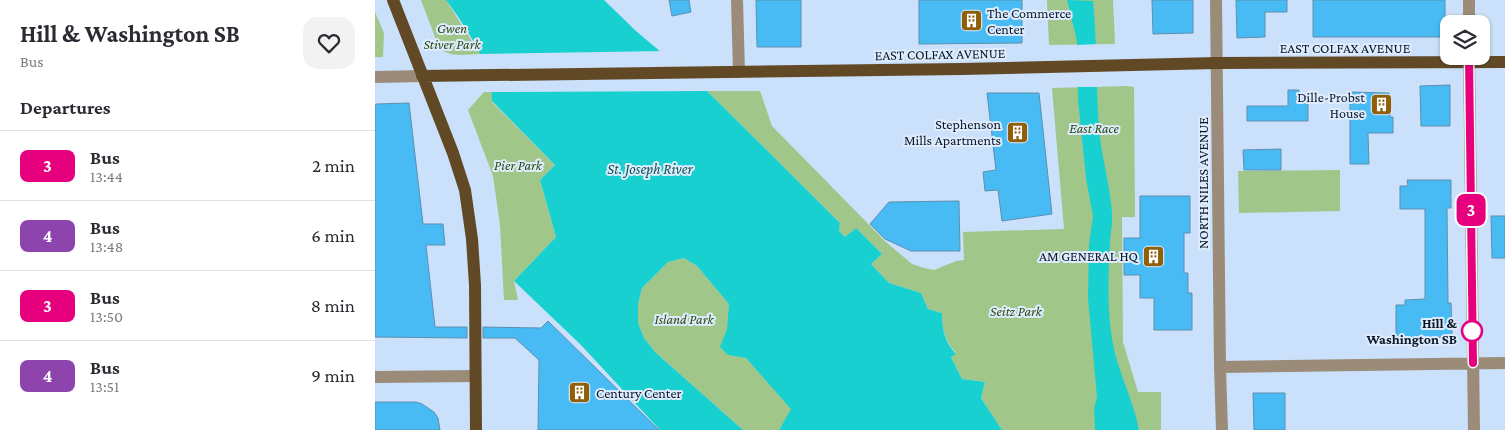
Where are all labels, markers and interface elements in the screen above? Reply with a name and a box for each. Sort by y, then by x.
place label: The Commerce Center [987,5,1071,37]
building icon: The Commerce Center [959,9,983,33]
map controls [1440,15,1490,65]
button: layers [1440,15,1490,65]
button: heart [303,17,355,69]
text: Hill & Washington SB [20,20,240,47]
park label: Gwen Stiver Park [423,20,482,52]
street label: EAST COLFAX AVENUE [1280,40,1411,56]
street label: EAST COLFAX AVENUE [875,45,1006,63]
text: Bus [20,53,44,70]
place label: Dille-Probst House [1297,89,1365,121]
building icon: Dille-Probst House [1369,93,1393,117]
text: Departures [20,97,111,118]
place label: Stephenson Mills Apartments [904,116,1001,148]
street label: NORTH NILES AVENUE [1195,117,1211,249]
building icon: Stephenson Mills Apartments [1005,120,1029,144]
park label: East Race [1069,120,1119,136]
text: Bus [90,147,120,168]
text: 2 min [312,155,355,176]
text: 3 [43,156,52,176]
park label: Pier Park [494,157,543,173]
water label: St. Joseph River [607,161,693,178]
text: 13:44 [90,168,123,185]
line badge: 3 [1455,194,1487,226]
text: 3 [1467,200,1475,220]
text: Bus [90,217,120,238]
text: 6 min [311,225,355,246]
text: 4 [43,226,52,246]
text: 13:48 [90,238,123,255]
building icon: AM GENERAL HQ [1142,244,1166,268]
place label: AM GENERAL HQ [1039,248,1139,264]
text: Bus [90,287,120,308]
text: 8 min [311,295,355,316]
text: 3 [43,296,52,316]
park label: Seitz Park [990,303,1043,319]
text: 13:50 [90,308,123,325]
park label: Island Park [654,311,714,327]
place label: Hill & Washington SB [1365,315,1457,347]
marker: Hill & Washington SB [1461,320,1483,342]
text: Bus [90,357,120,378]
text: 9 min [311,365,355,386]
text: 4 [43,366,52,386]
text: 13:51 [90,378,119,395]
building icon: Century Center [568,381,592,405]
place label: Century Center [596,385,682,401]

